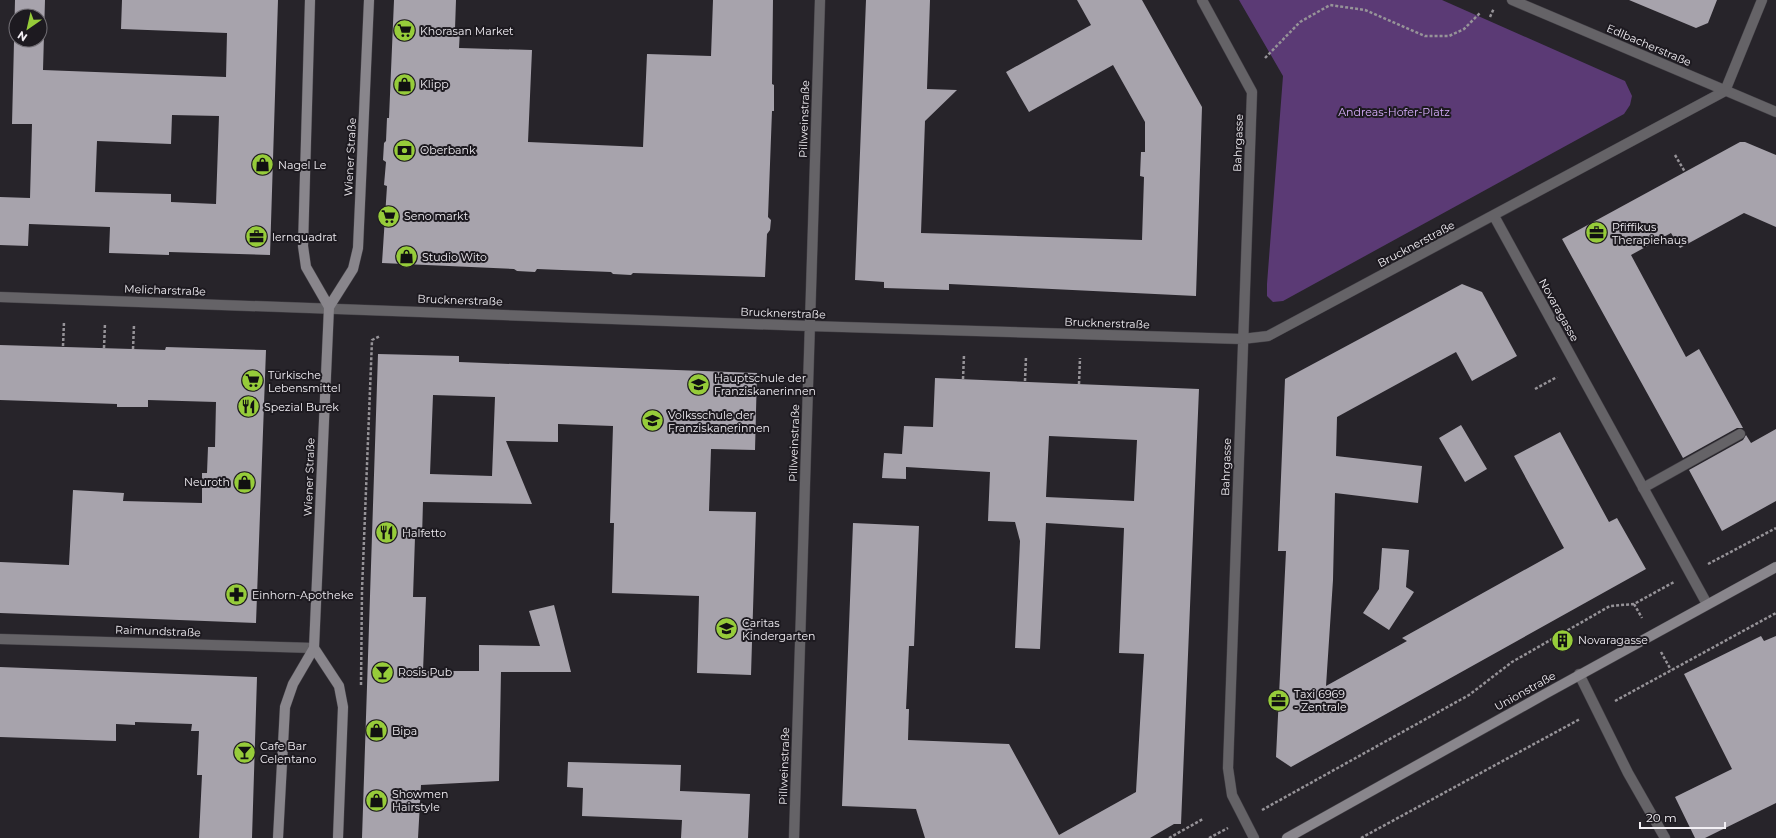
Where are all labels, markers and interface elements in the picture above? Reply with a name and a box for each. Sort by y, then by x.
north arrow [8,8,48,48]
supermarket icon: Khorasan Market [391,18,417,44]
street label: Edlbacherstraße [1605,21,1694,69]
place label: Khorasan Market [420,24,514,38]
text: N [15,28,30,45]
shop icon: Klipp [392,71,418,97]
place label: Klipp [420,77,449,91]
street label: Pillweinstraße [796,80,812,158]
park label: Andreas-Hofer-Platz [1338,105,1450,119]
street label: Bahrgasse [1230,113,1246,172]
street label: Wiener Straße [341,117,359,197]
bank icon: Oberbank [392,137,418,163]
place label: Oberbank [420,143,476,157]
shop icon: Nagel Le [249,152,275,178]
place label: Nagel Le [278,158,327,172]
supermarket icon: Seno markt [376,203,402,229]
place label: Seno markt [404,209,469,223]
street label: Brucknerstraße [1375,218,1457,270]
office icon: Pfiffikus Therapiehaus [1584,220,1610,246]
place label: Pfiffikus Therapiehaus [1612,220,1687,247]
office icon: lernquadrat [244,224,270,250]
place label: lernquadrat [272,230,338,244]
shop icon: Studio Wito [393,244,419,270]
place label: Studio Wito [422,250,487,264]
street label: Novaragasse [1536,276,1582,344]
street label: Melicharstraße [124,282,206,298]
street label: Brucknerstraße [417,292,503,308]
street label: Brucknerstraße [740,305,826,321]
street label: Brucknerstraße [1064,315,1150,331]
supermarket icon: Türkische Lebensmittel [239,368,265,394]
place label: Türkische Lebensmittel [268,368,341,395]
school or university icon: Hauptschule der Franziskanerinnen [686,371,712,397]
place label: Hauptschule der Franziskanerinnen [714,371,816,398]
restaurant icon: Spezial Burek [236,394,262,420]
place label: Spezial Burek [264,400,339,414]
street label: Pillweinstraße [786,404,802,482]
school or university icon: Volksschule der Franziskanerinnen [639,408,665,434]
place label: Volksschule der Franziskanerinnen [668,408,770,435]
street label: Wiener Straße [301,437,317,517]
street label: Bahrgasse [1218,437,1234,496]
shop icon: Neuroth [232,469,258,495]
place label: Neuroth [184,475,230,489]
restaurant icon: Halfetto [373,520,399,546]
place label: Halfetto [402,526,446,540]
pharmacy icon: Einhorn-Apotheke [224,582,250,608]
place label: Einhorn-Apotheke [252,588,354,602]
school or university icon: Caritas Kindergarten [714,616,740,642]
place label: Caritas Kindergarten [742,616,816,643]
street label: Raimundstraße [115,623,201,640]
building icon: Novaragasse [1550,627,1576,653]
place label: Novaragasse [1578,633,1648,647]
bar icon: Rosis Pub [369,659,395,685]
place label: Rosis Pub [398,665,452,679]
street label: Unionstraße [1492,668,1558,714]
office icon: Taxi 6969 - Zentrale [1266,687,1292,713]
place label: Taxi 6969 - Zentrale [1294,687,1347,714]
shop icon: Bipa [364,718,390,744]
place label: Bipa [392,724,417,738]
street label: Pillweinstraße [776,727,792,805]
bar icon: Cafe Bar Celentano [232,739,258,765]
place label: Cafe Bar Celentano [260,739,316,766]
shop icon: Showmen Hairstyle [363,787,389,813]
place label: Showmen Hairstyle [392,787,448,814]
scale bar [1640,804,1725,830]
text: 20 m [1646,810,1677,825]

